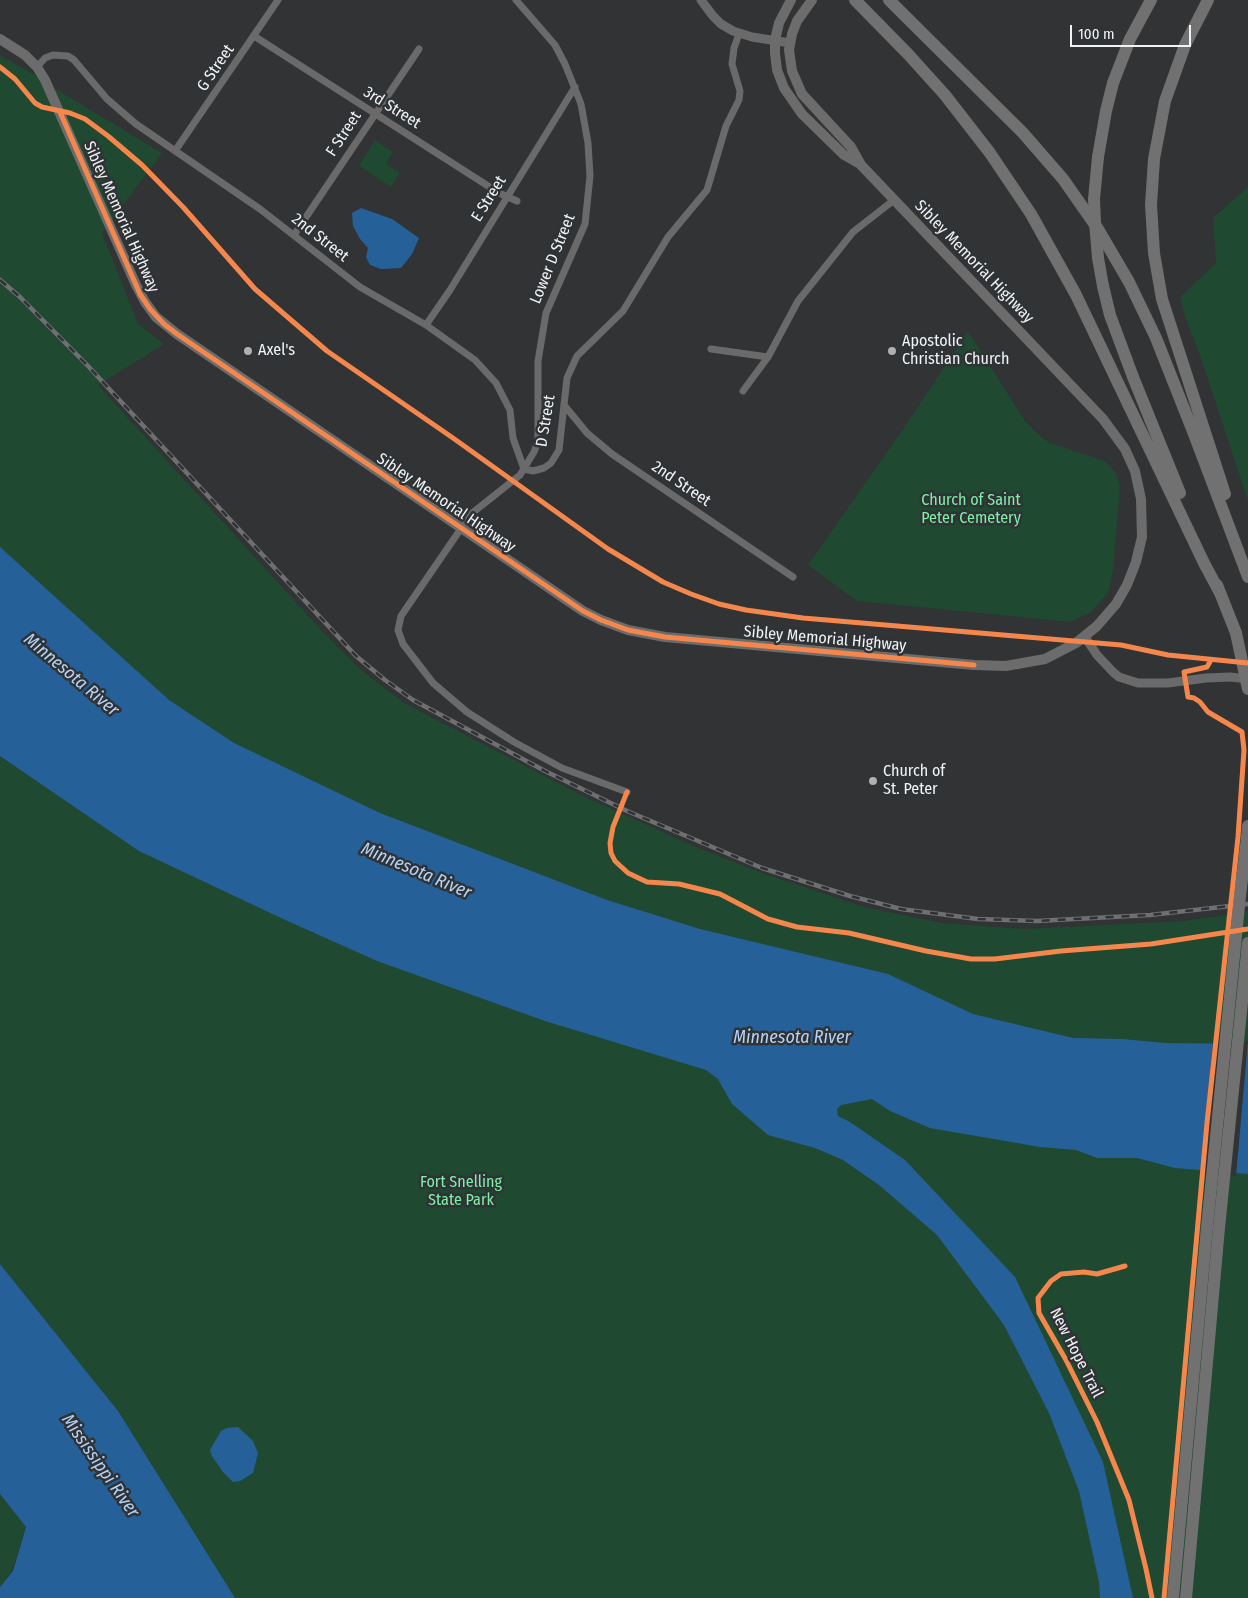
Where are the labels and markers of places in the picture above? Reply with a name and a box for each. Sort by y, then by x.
place label: Apostolic Christian Church [902,332,1009,370]
place label: Axel's [258,341,295,361]
marker: Axel's [242,345,254,357]
marker: Apostolic Christian Church [886,345,898,357]
place label: Church of St. Peter [883,762,945,800]
marker: Church of St. Peter [867,775,879,787]

